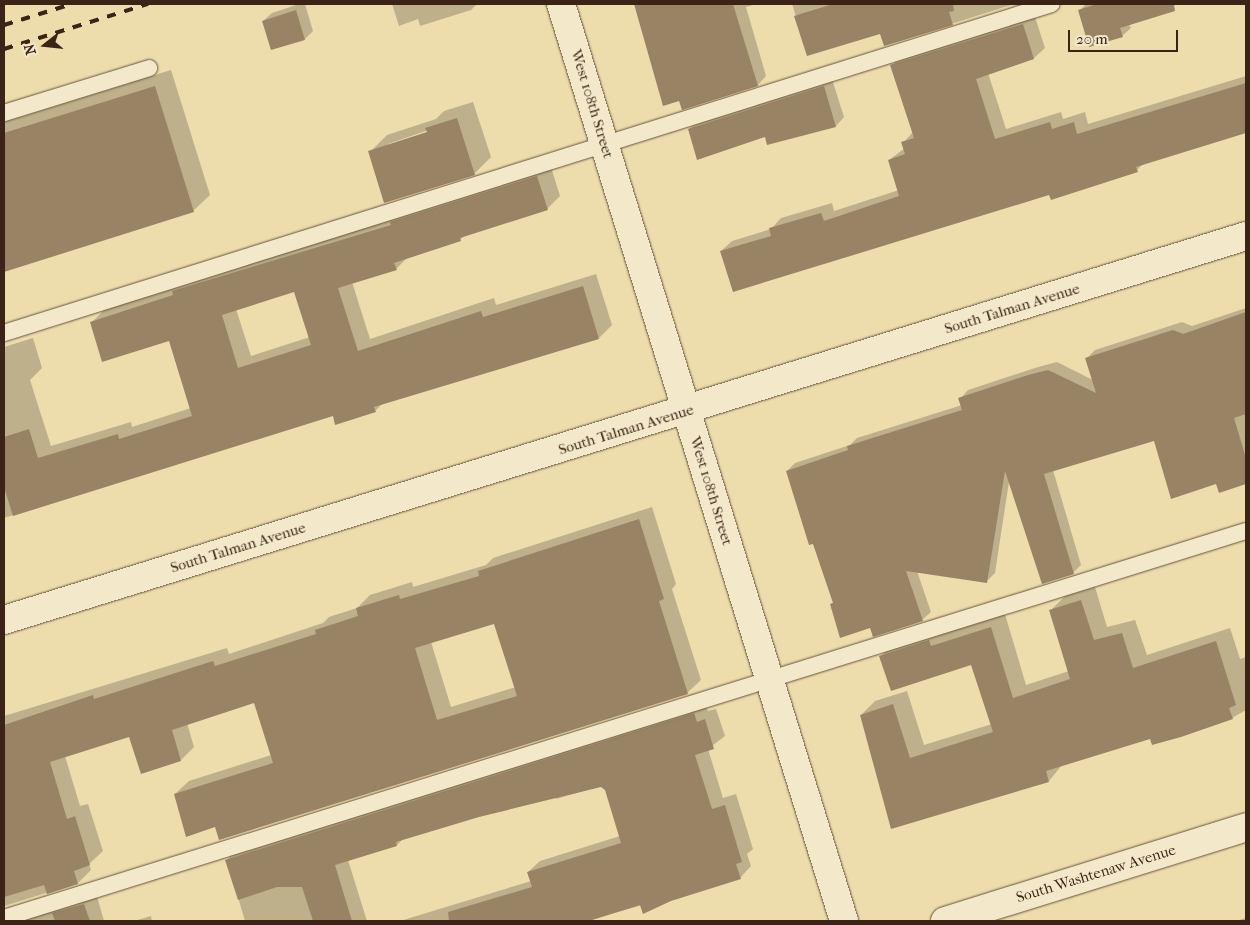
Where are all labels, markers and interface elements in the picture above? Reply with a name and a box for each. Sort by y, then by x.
north arrow [20,20,70,70]
scale bar [1070,20,1180,52]
text: 20 m [1076,30,1108,48]
text: N [20,42,40,57]
street label: West 108th Street [567,47,617,161]
street label: South Talman Avenue [942,280,1082,338]
street label: South Talman Avenue [556,401,696,459]
street label: West 108th Street [686,434,736,548]
street label: South Talman Avenue [168,519,308,577]
street label: South Washtenaw Avenue [1014,841,1178,907]

